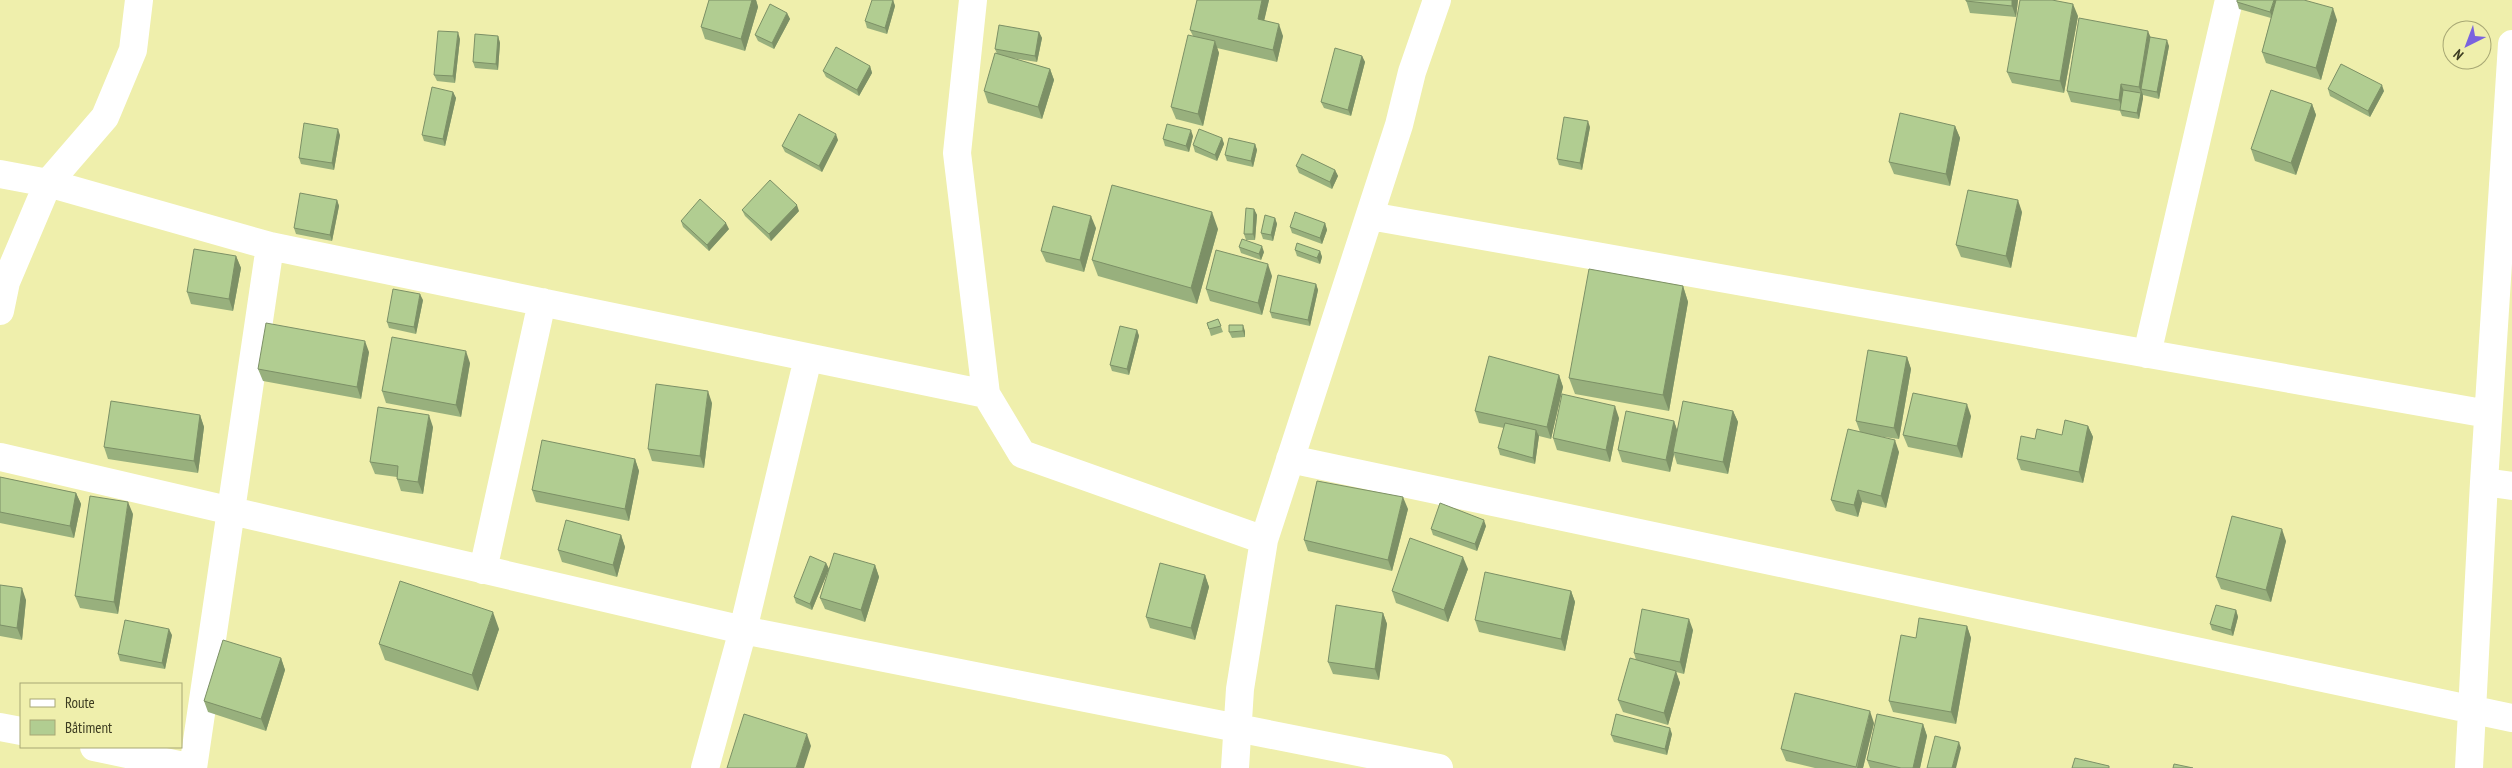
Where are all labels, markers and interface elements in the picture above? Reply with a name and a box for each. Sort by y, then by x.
north arrow [2442,20,2492,70]
text: N [2449,45,2467,64]
legend [20,683,182,748]
text: Route [65,693,95,712]
text: Bâtiment [65,718,112,737]

